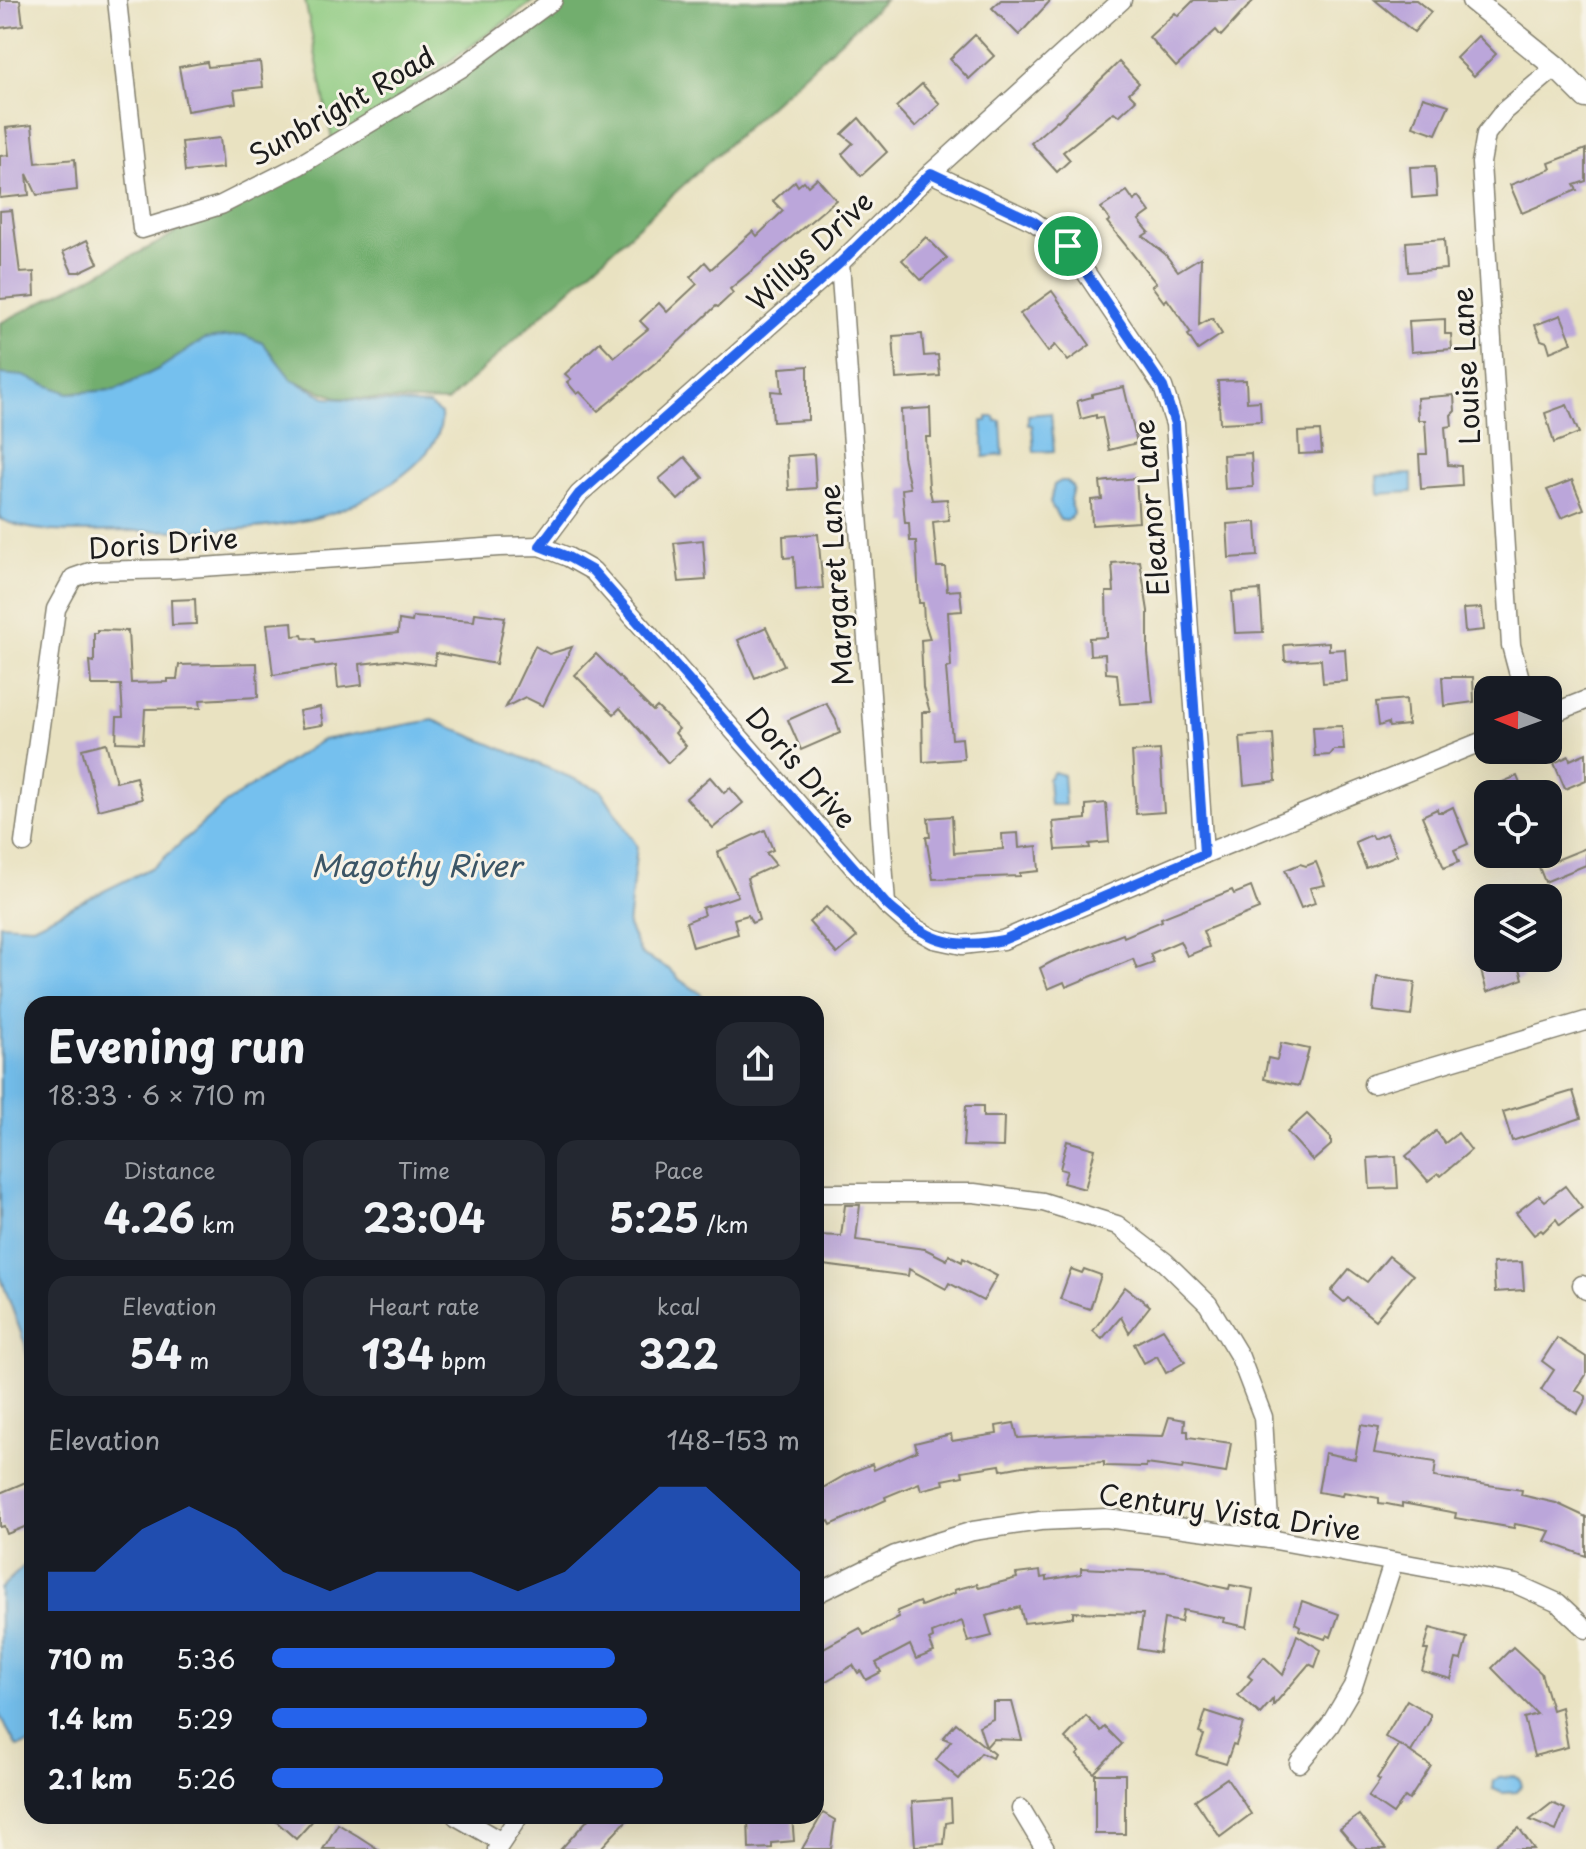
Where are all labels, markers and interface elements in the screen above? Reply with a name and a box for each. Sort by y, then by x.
street label: Sunbright Road [240,34,442,176]
street label: Willys Drive [736,180,882,320]
pin [1034,212,1102,280]
icon: arrive [1046,224,1090,268]
street label: Louise Lane [1439,286,1491,446]
street label: Eleanor Lane [1121,418,1179,598]
street label: Margaret Lane [807,483,863,687]
street label: Doris Drive [87,515,239,569]
north arrow [1474,676,1562,764]
map controls [1474,676,1562,972]
street label: Doris Drive [737,696,867,838]
button: locate [1474,780,1562,868]
water label: Magothy River [311,842,525,887]
button: layers [1474,884,1562,972]
text: Evening run [48,1012,306,1078]
button: share [716,1022,800,1106]
text: 18:33 · 6 × 710 m [48,1075,266,1114]
text: Distance [123,1153,215,1186]
text: Time [398,1153,450,1186]
text: Pace [654,1153,703,1186]
text: 4.26 [104,1186,195,1247]
text: 23:04 [363,1186,485,1247]
text: 5:25 [609,1186,699,1247]
text: km [195,1207,235,1240]
text: /km [699,1207,749,1240]
text: Elevation [122,1289,217,1322]
text: Heart rate [368,1289,480,1322]
text: kcal [657,1289,701,1322]
text: 54 [129,1322,182,1383]
text: 134 [361,1322,434,1383]
text: 322 [639,1322,719,1383]
text: m [182,1343,209,1376]
text: bpm [434,1343,487,1376]
text: Elevation [48,1420,160,1459]
text: 148–153 m [666,1420,800,1459]
street label: Century Vista Drive [1096,1471,1364,1551]
text: 710 m [48,1639,124,1678]
text: 5:36 [176,1639,236,1678]
text: 1.4 km [48,1699,133,1738]
text: 5:29 [176,1699,233,1738]
text: 2.1 km [48,1759,132,1798]
text: 5:26 [176,1759,236,1798]

